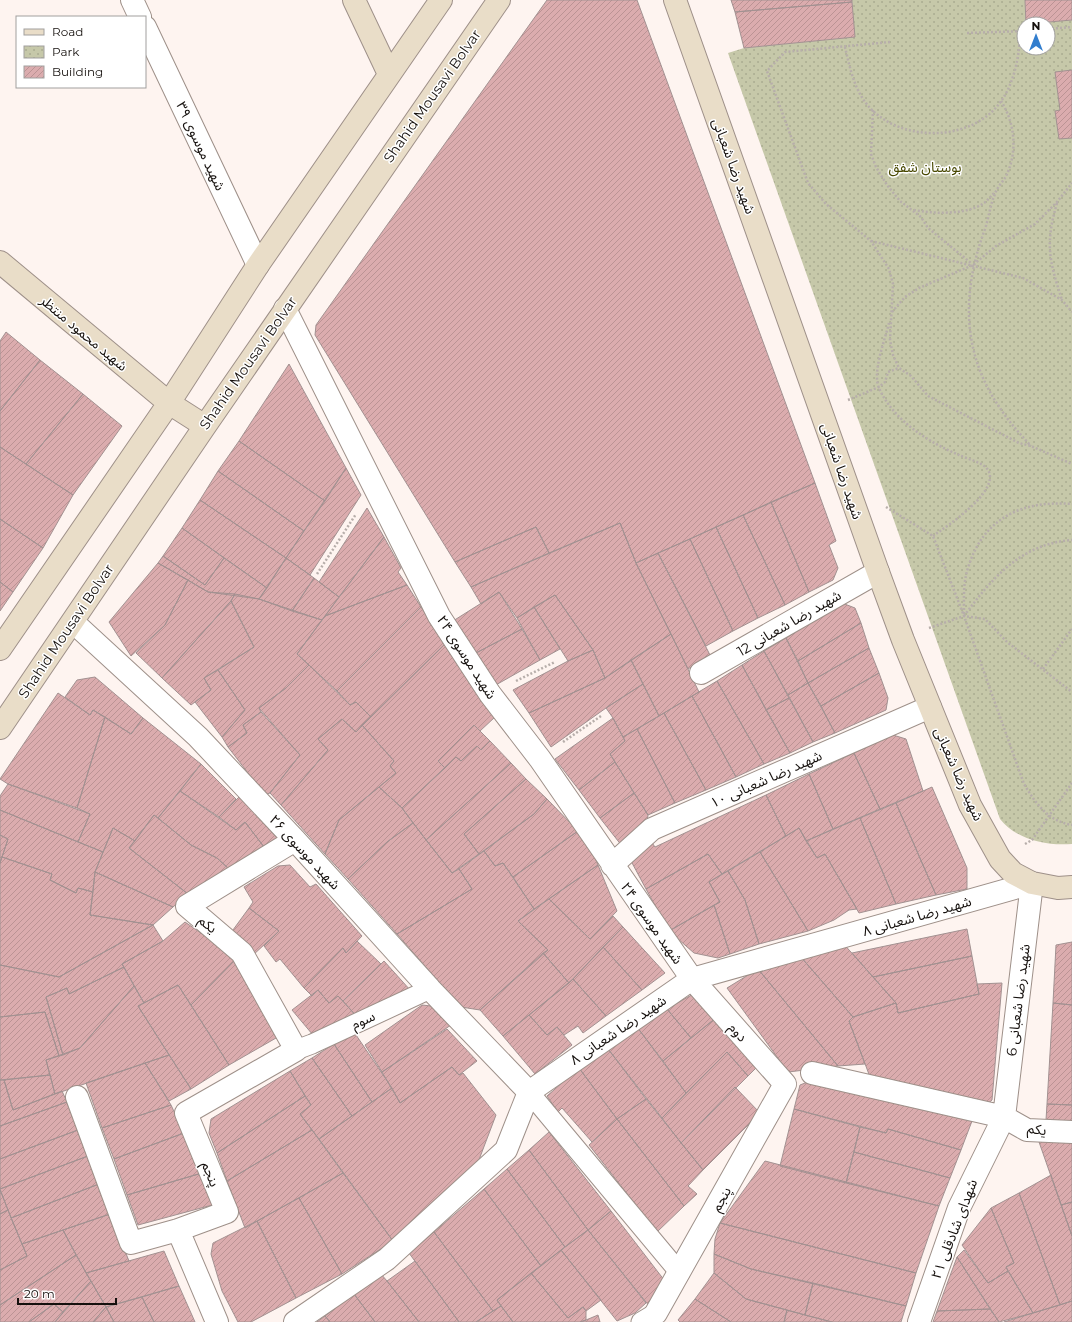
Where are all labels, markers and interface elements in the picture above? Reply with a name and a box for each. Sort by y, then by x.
legend [16,16,146,88]
north arrow [1016,16,1056,56]
text: N [1032,19,1040,33]
text: Road [52,24,83,39]
street label: Shahid Mousavi Bolvar [379,26,485,166]
text: Park [52,44,80,59]
text: Building [52,64,103,79]
street label: شهید موسوی ۳۹ [172,99,230,193]
street label: شهید رضا شعبانی [708,116,760,216]
park label: بوستان شفق [888,158,962,177]
street label: شهید محمود منتظر [36,291,131,375]
street label: Shahid Mousavi Bolvar [195,293,301,433]
street label: شهید رضا شعبانی [817,420,867,522]
street label: Shahid Mousavi Bolvar [14,560,118,702]
street label: شهید رضا شعبانی 12 [734,586,844,660]
street label: شهید موسوی ۲۴ [433,612,501,702]
street label: شهید رضا شعبانی [930,724,988,824]
street label: شهید رضا شعبانی ۱۰ [707,746,825,812]
street label: شهید موسوی ۲۶ [266,811,344,893]
street label: شهید موسوی ۲۴ [617,878,687,968]
street label: شهید رضا شعبانی ۸ [860,892,974,940]
street label: یکم [194,911,221,939]
street label: شهید رضا شعبانی 6 [1002,943,1034,1057]
street label: شهید رضا شعبانی ۸ [566,991,670,1069]
street label: سوم [348,1007,379,1035]
street label: دوم [723,1019,751,1047]
street label: یکم [1026,1119,1048,1141]
street label: پنجم [196,1159,224,1190]
street label: شهدای شادقلی ۲۱ [927,1177,981,1281]
street label: پنجم [707,1183,737,1216]
scale bar [18,1280,116,1306]
text: 20 m [24,1286,55,1301]

